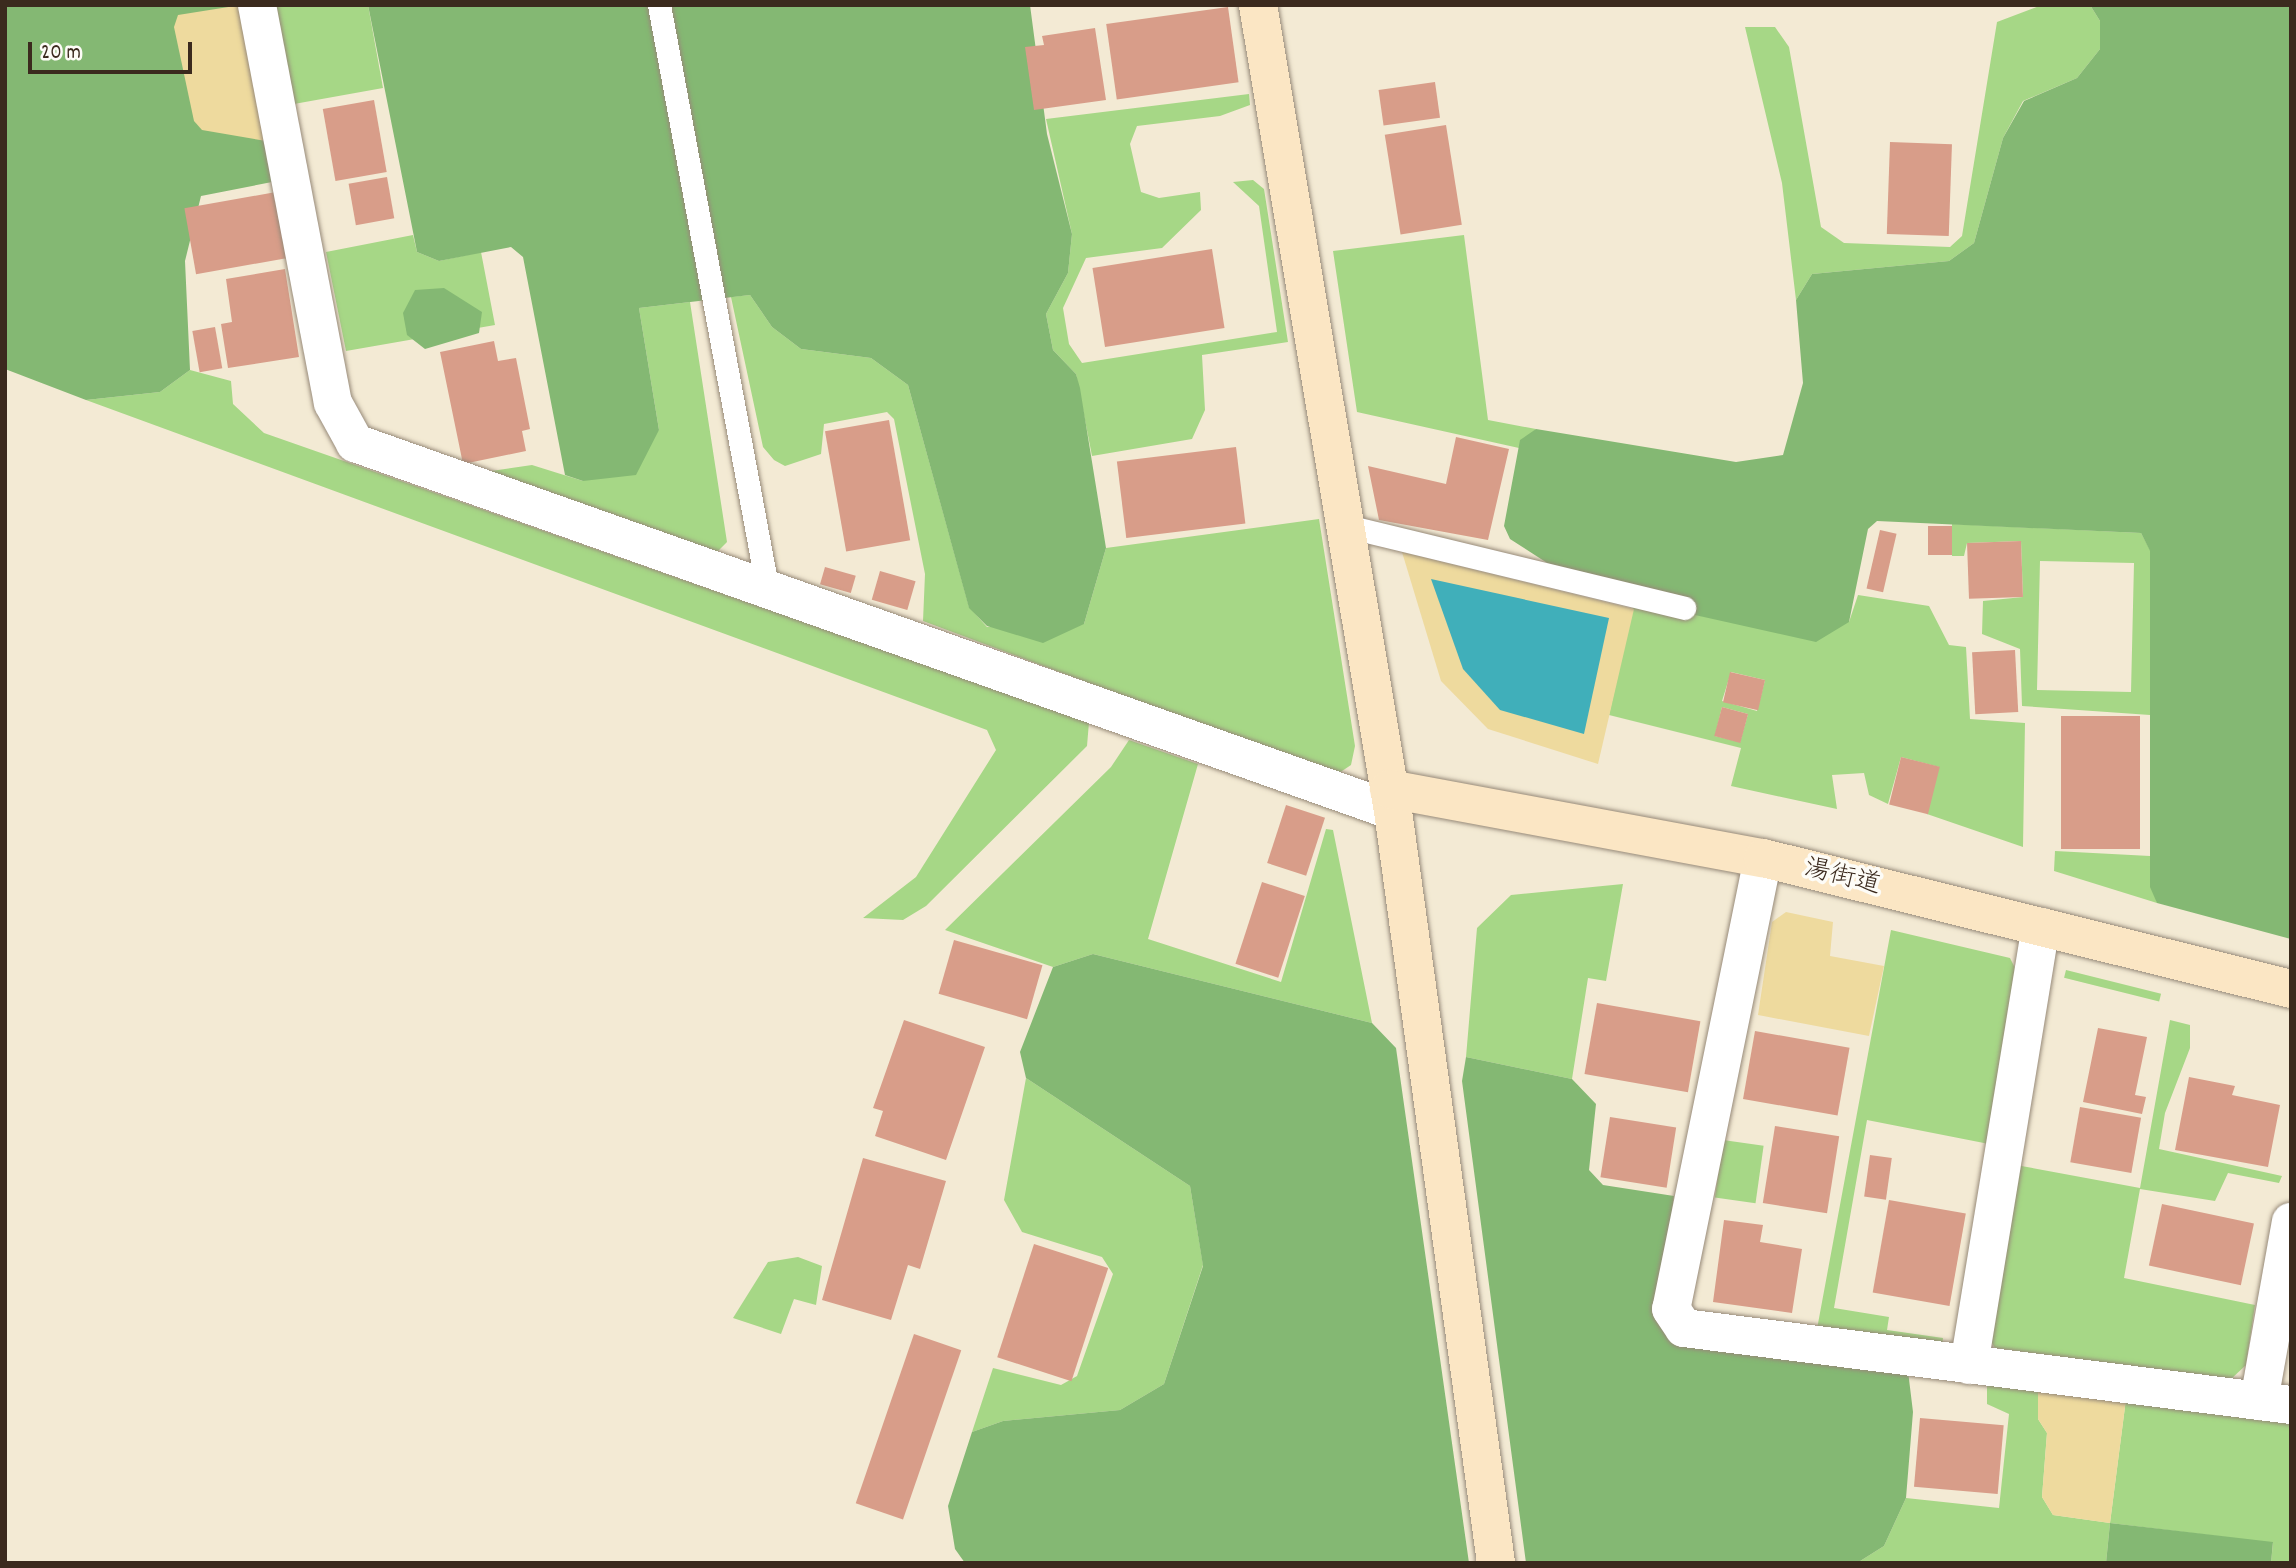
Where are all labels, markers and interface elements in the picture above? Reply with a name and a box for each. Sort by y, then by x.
scale bar [32,28,196,72]
text: 20 m [41,39,81,69]
street label: 湯街道 [1800,853,1884,903]

